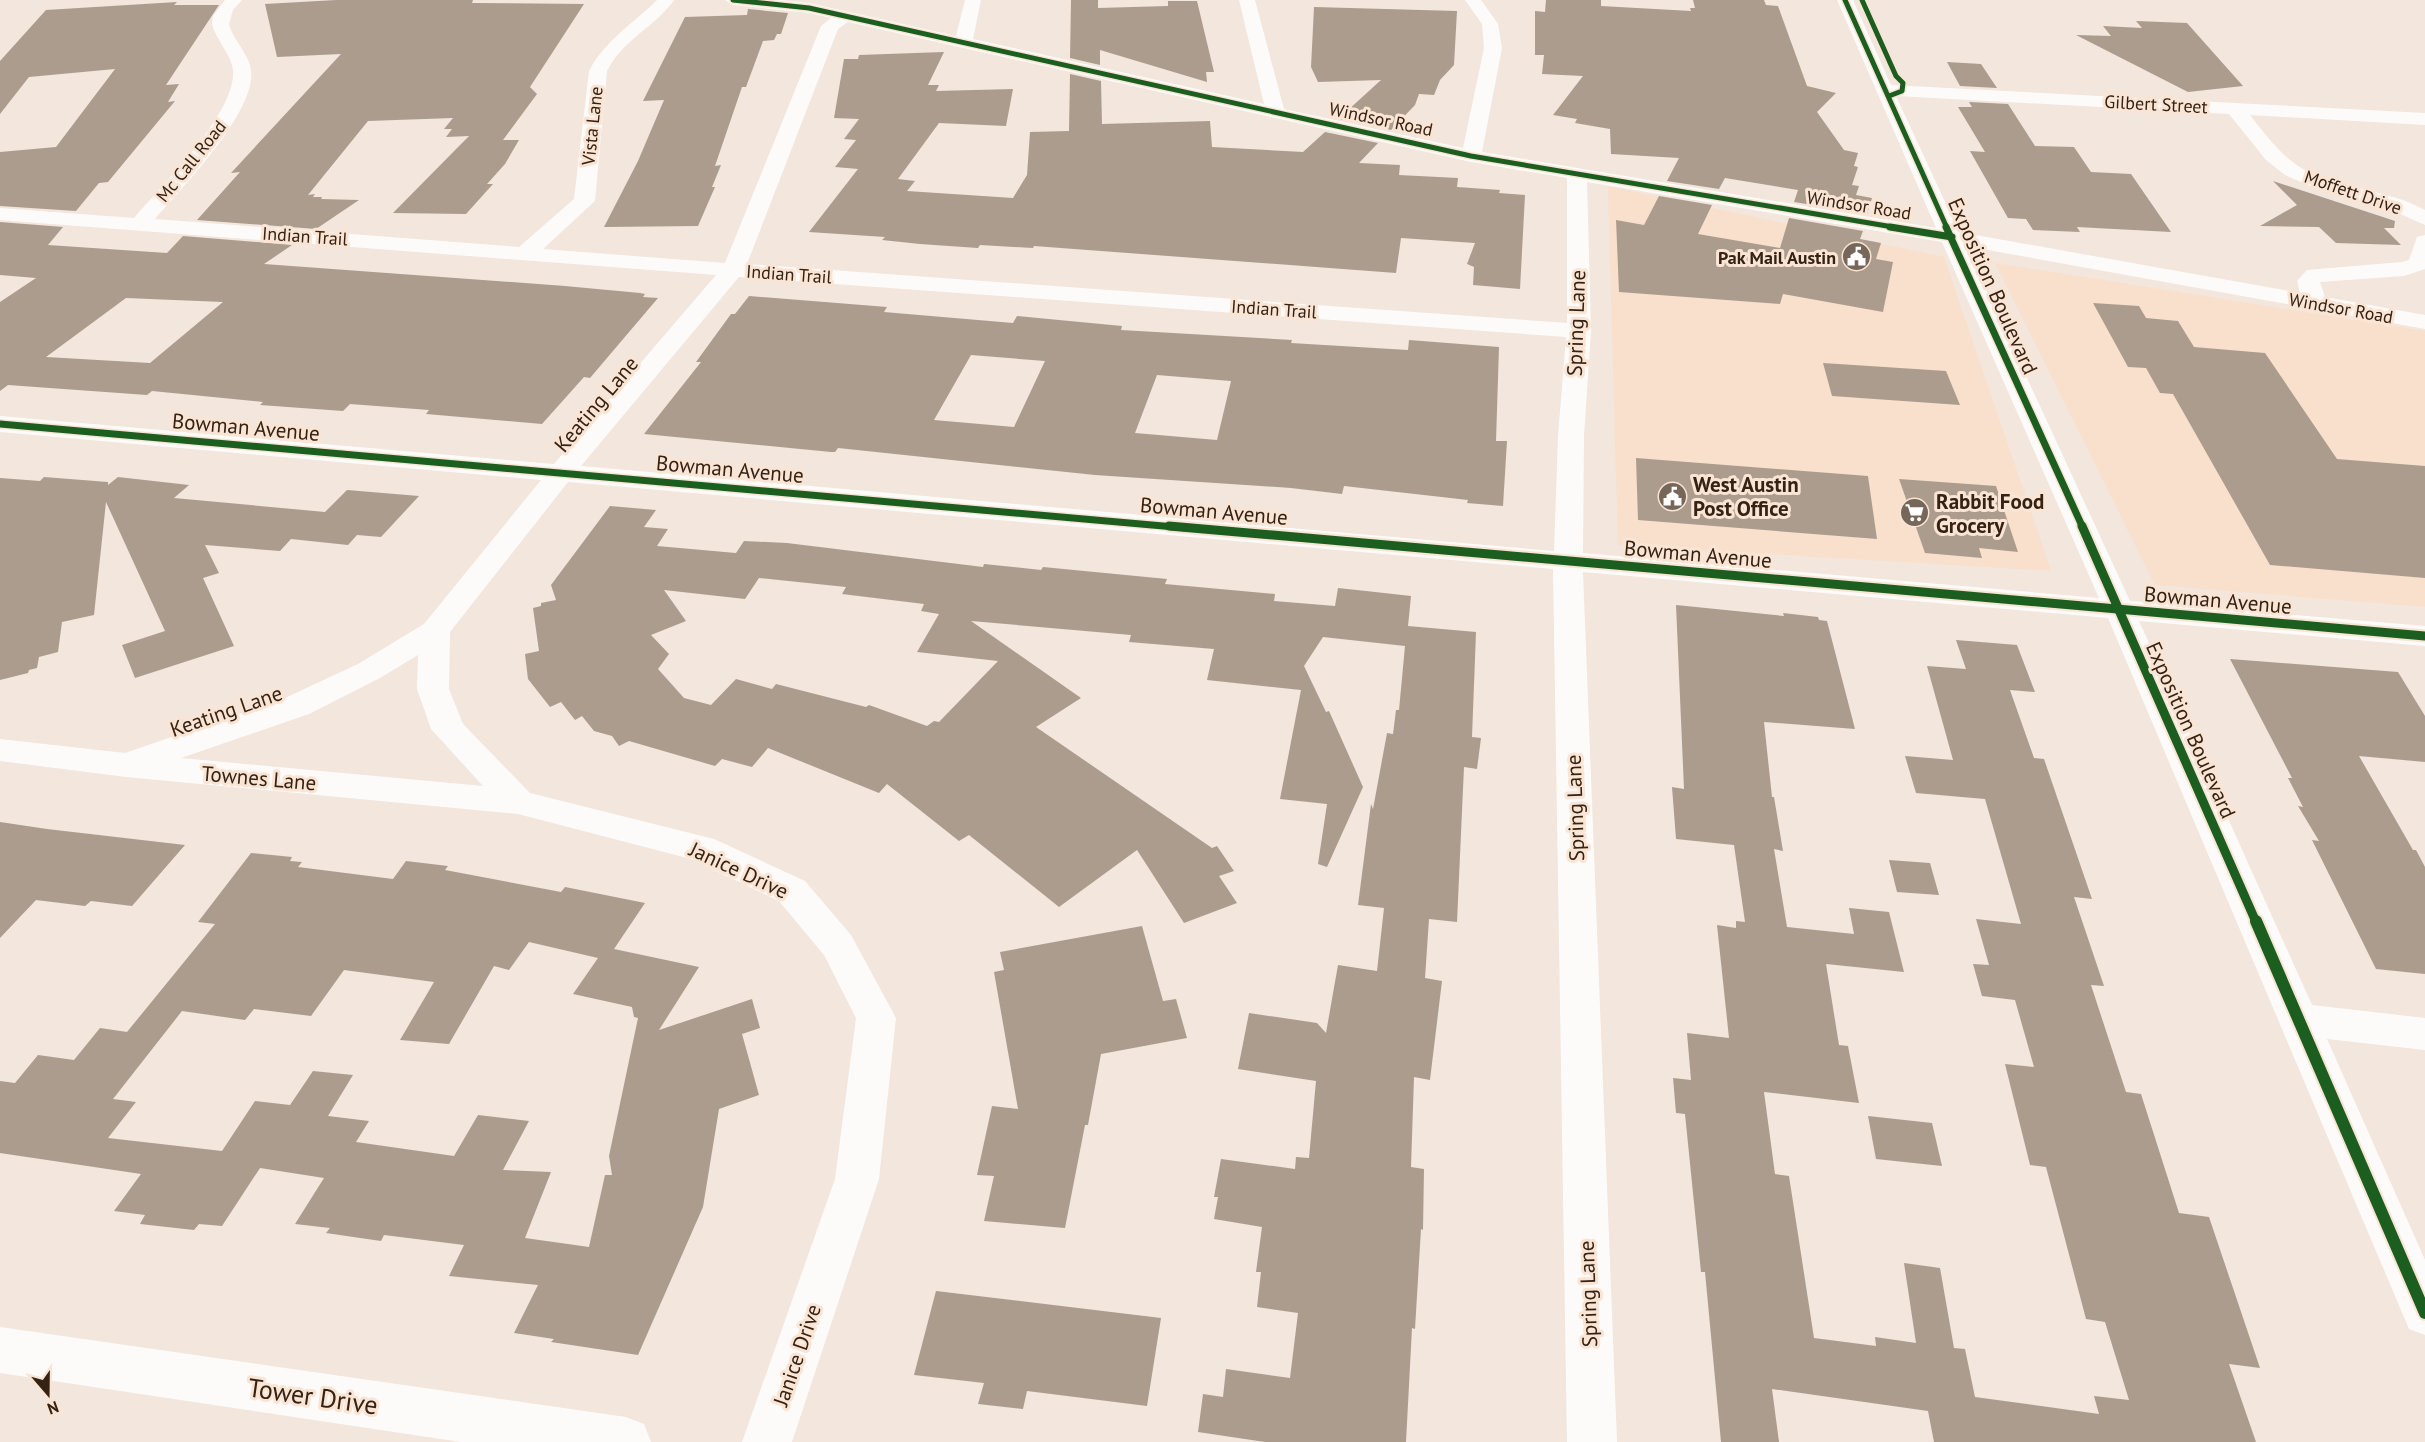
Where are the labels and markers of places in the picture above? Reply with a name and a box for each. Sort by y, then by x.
public building icon: Pak Mail Austin [1841,241,1873,273]
place label: Pak Mail Austin [1718,246,1836,269]
place label: West Austin Post Office [1693,471,1799,522]
public building icon: West Austin Post Office [1656,480,1688,512]
place label: Rabbit Food Grocery [1936,488,2044,539]
supermarket icon: Rabbit Food Grocery [1899,497,1931,529]

